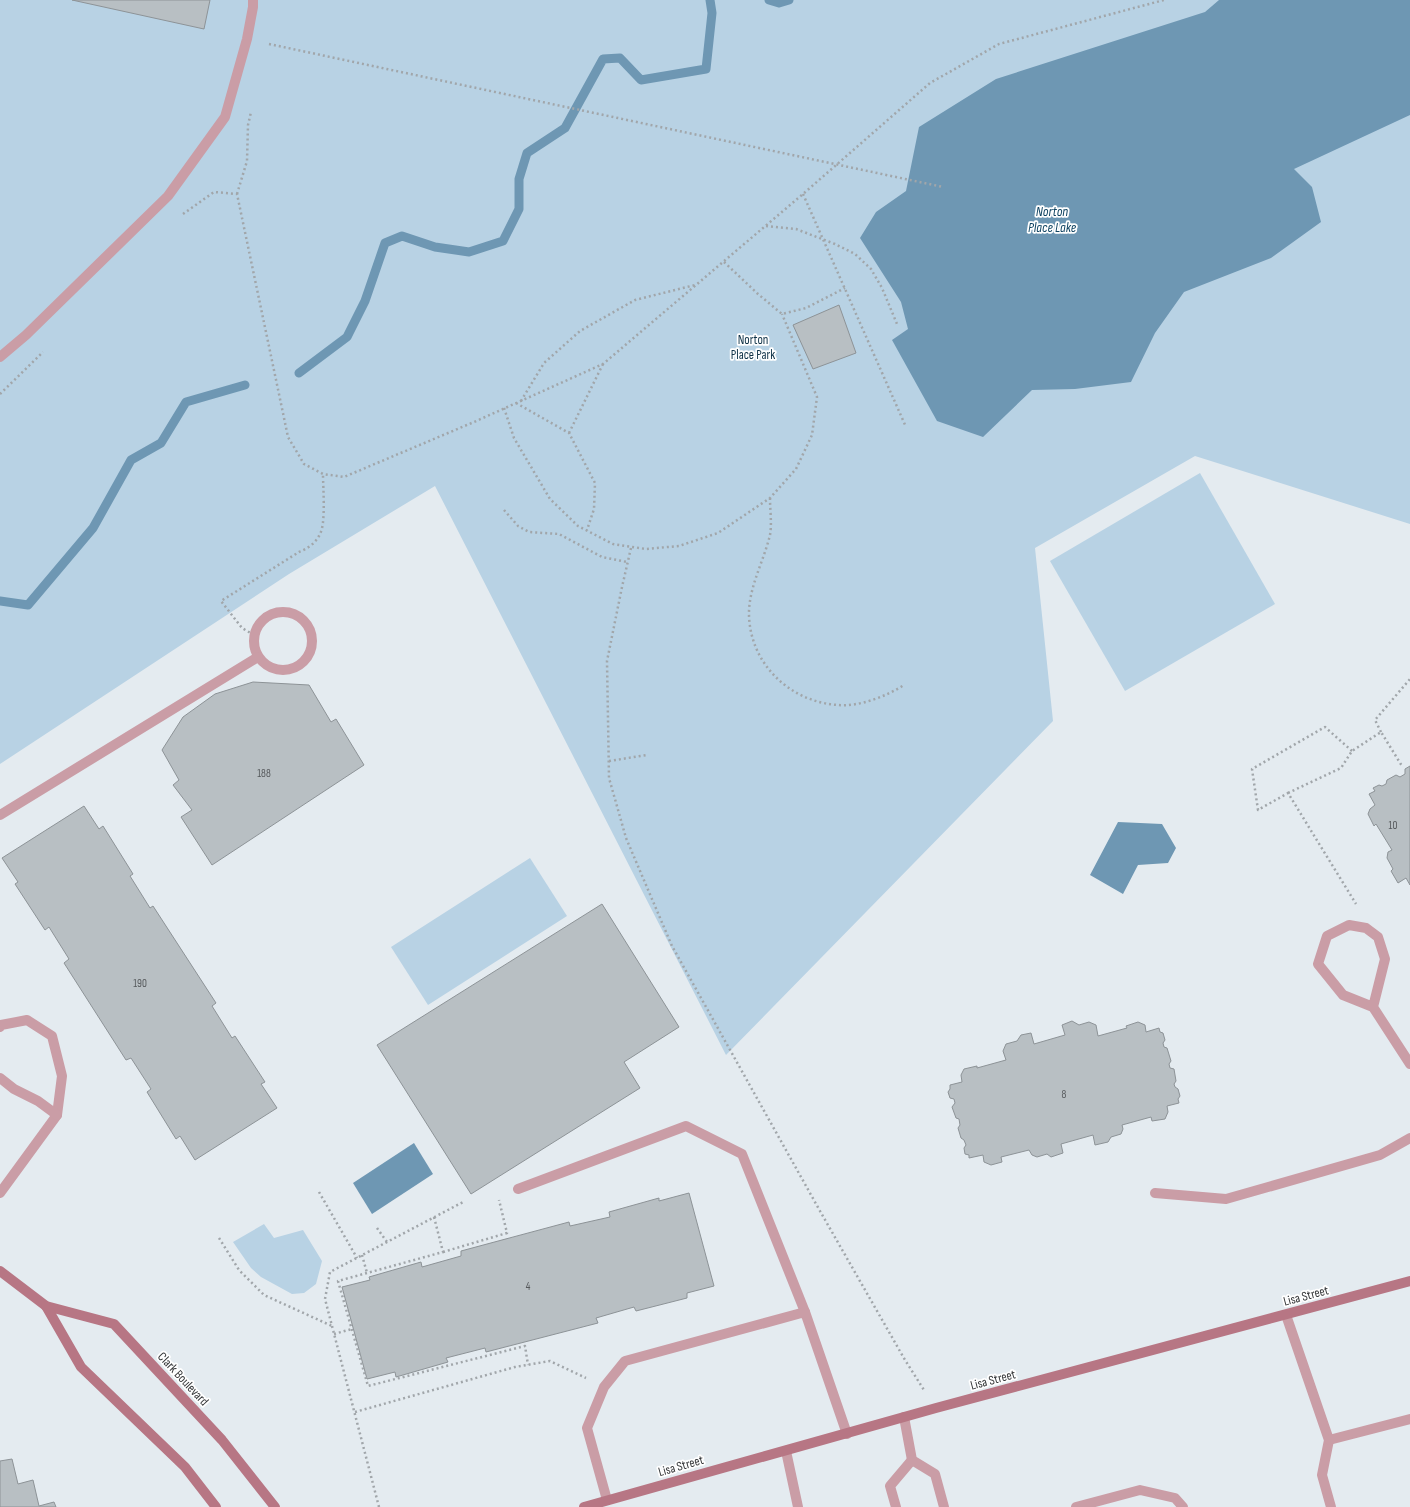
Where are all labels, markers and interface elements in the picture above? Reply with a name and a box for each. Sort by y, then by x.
water label: Norton Place Lake [1028,203,1077,236]
park label: Norton Place Park [731,332,775,363]
house number: 188 [257,767,271,780]
house number: 10 [1389,819,1397,832]
house number: 190 [133,977,147,990]
house number: 8 [1062,1088,1067,1101]
house number: 4 [526,1280,531,1293]
street label: Lisa Street [1282,1282,1330,1310]
street label: Clark Boulevard [154,1349,212,1409]
street label: Lisa Street [969,1366,1017,1394]
street label: Lisa Street [657,1452,706,1480]

